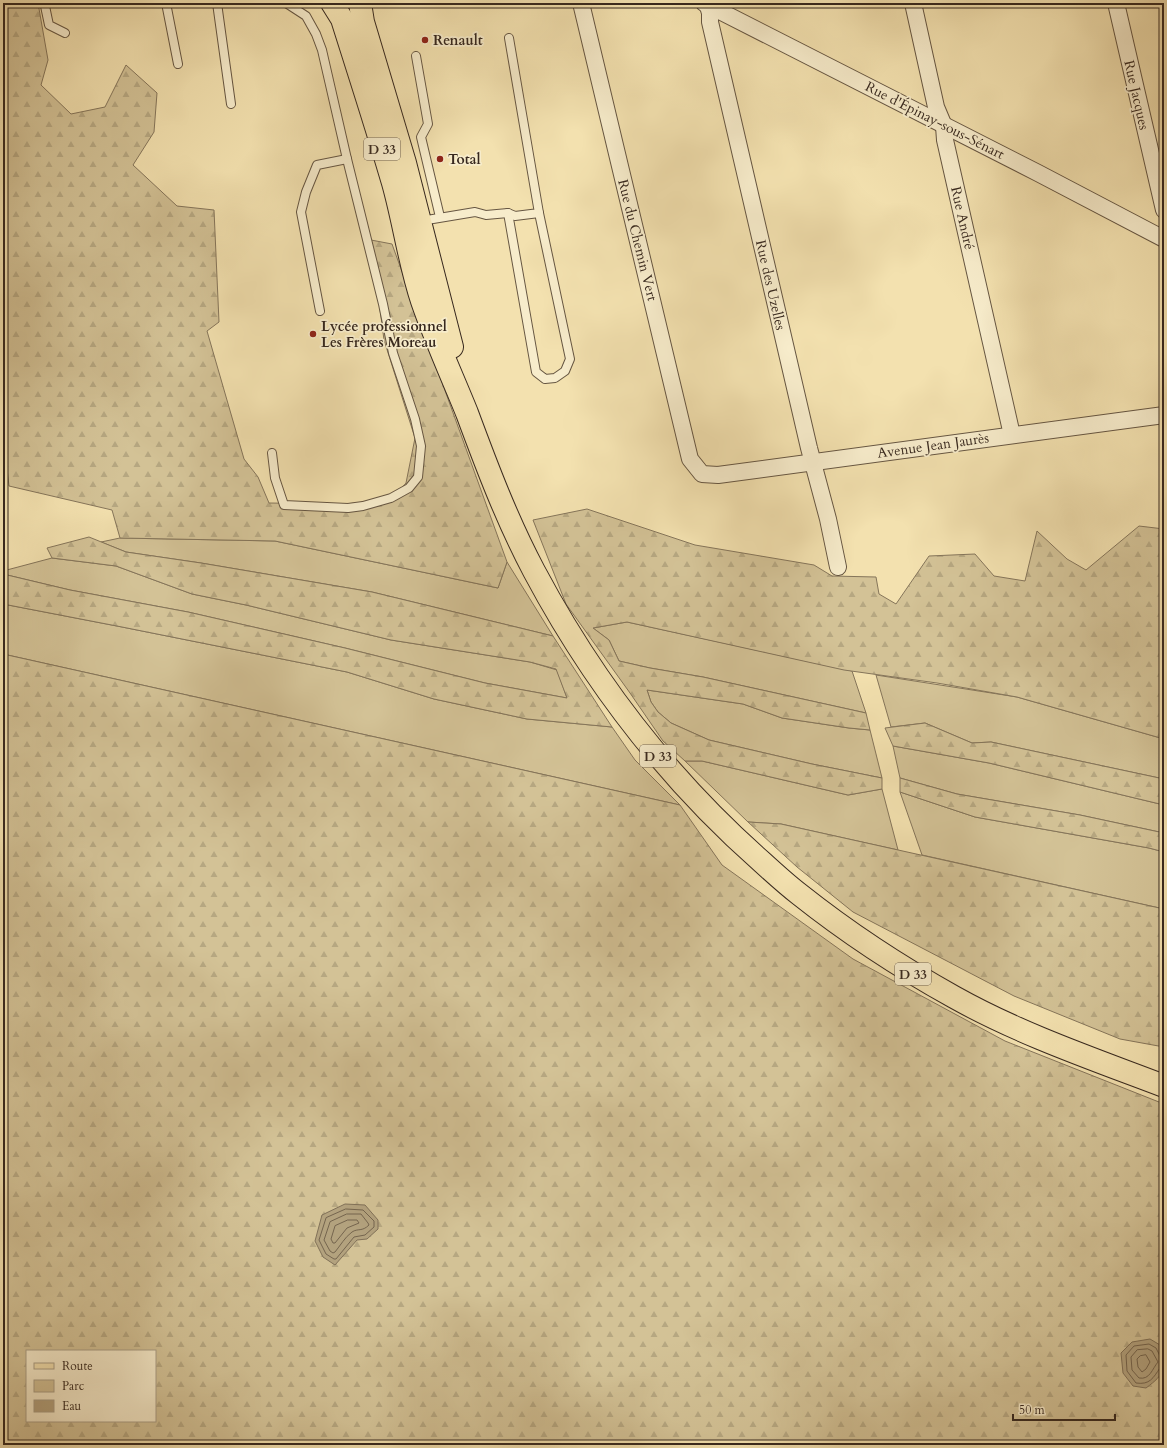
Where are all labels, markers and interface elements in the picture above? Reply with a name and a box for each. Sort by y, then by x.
place label: Renault [433,31,483,50]
marker: Renault [420,35,430,45]
street label: Rue Jacques [1119,58,1154,132]
street label: Rue d'Épinay-sous-Sénart [862,77,1008,164]
road number: D 33 [364,138,400,160]
place label: Total [448,150,481,169]
marker: Total [435,154,445,164]
street label: Rue du Chemin Vert [613,177,662,304]
street label: Rue André [946,185,979,252]
street label: Rue des Uzelles [751,238,790,332]
place label: Lycée professionnel Les Frères Moreau [321,317,447,352]
marker: Lycée professionnel Les Frères Moreau [308,329,318,339]
street label: Avenue Jean Jaurès [876,428,990,463]
road number: D 33 [640,745,676,767]
road number: D 33 [895,963,931,985]
legend [26,1350,156,1422]
text: Route [62,1358,93,1374]
text: Parc [62,1378,85,1394]
scale bar [1013,1396,1115,1422]
text: Eau [62,1398,82,1414]
text: 50 m [1019,1402,1046,1418]

